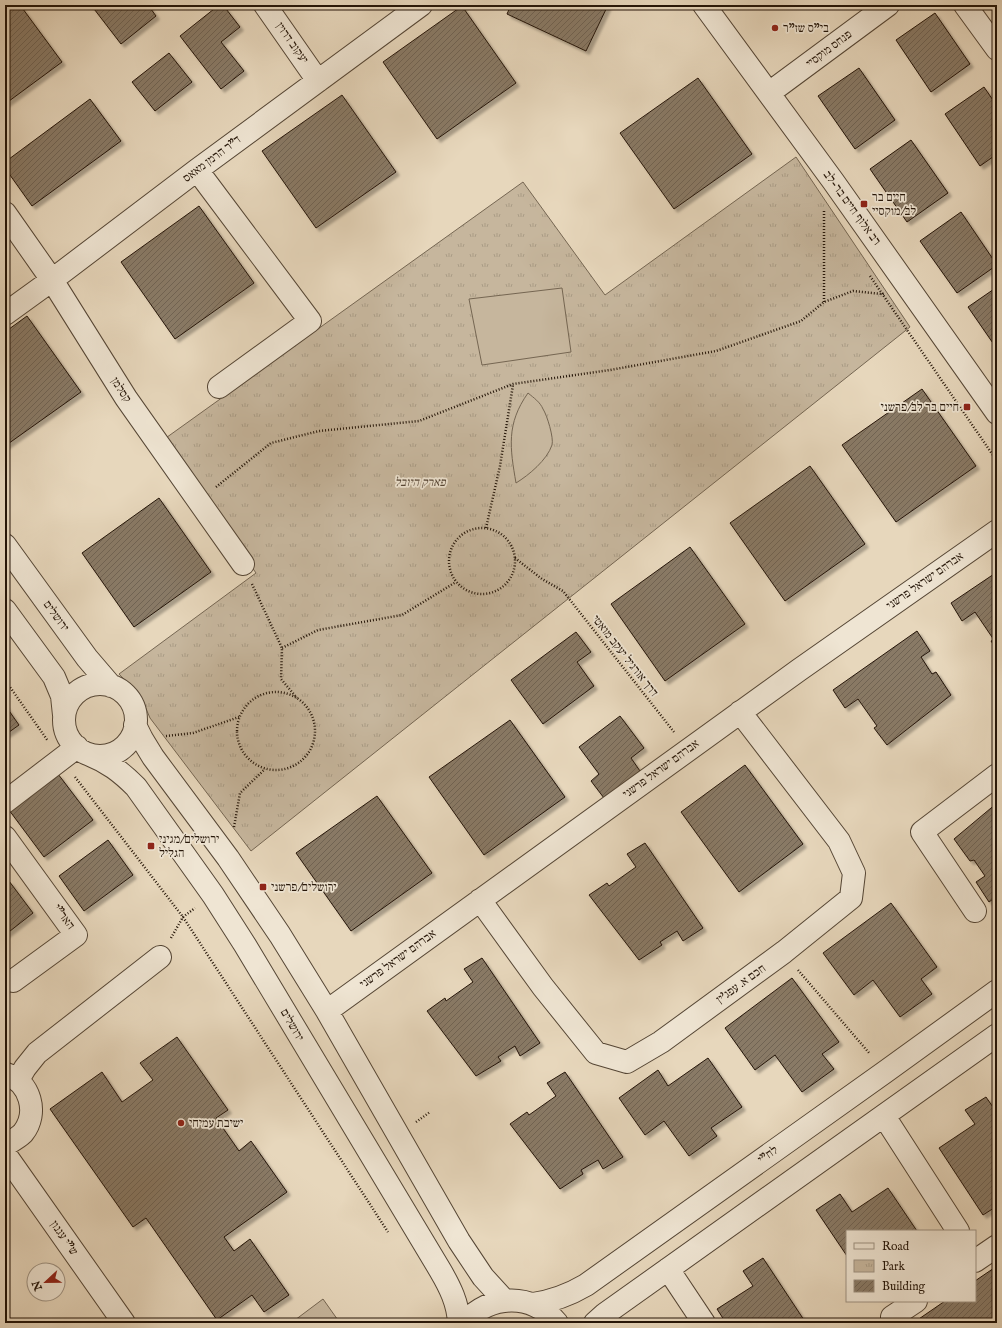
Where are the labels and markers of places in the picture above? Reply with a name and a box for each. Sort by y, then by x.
place label: בי"ס שז"ר [783,21,829,36]
marker: בי"ס שז"ר [770,23,780,33]
place label: חיים בר לב/מוקסיי [872,190,916,219]
marker: חיים בר לב/מוקסיי [859,199,869,209]
place label: חיים בר לב/פרשני [881,400,959,415]
marker: חיים בר לב/פרשני [962,402,972,412]
place label: ירושלים/מגיני הגליל [159,832,219,861]
marker: ירושלים/מגיני הגליל [146,841,156,851]
place label: ירושלים/פרשני [271,880,337,895]
marker: ירושלים/פרשני [258,882,268,892]
place label: ישיבת עמיחי [189,1116,243,1131]
marker: ישיבת עמיחי [176,1118,186,1128]

